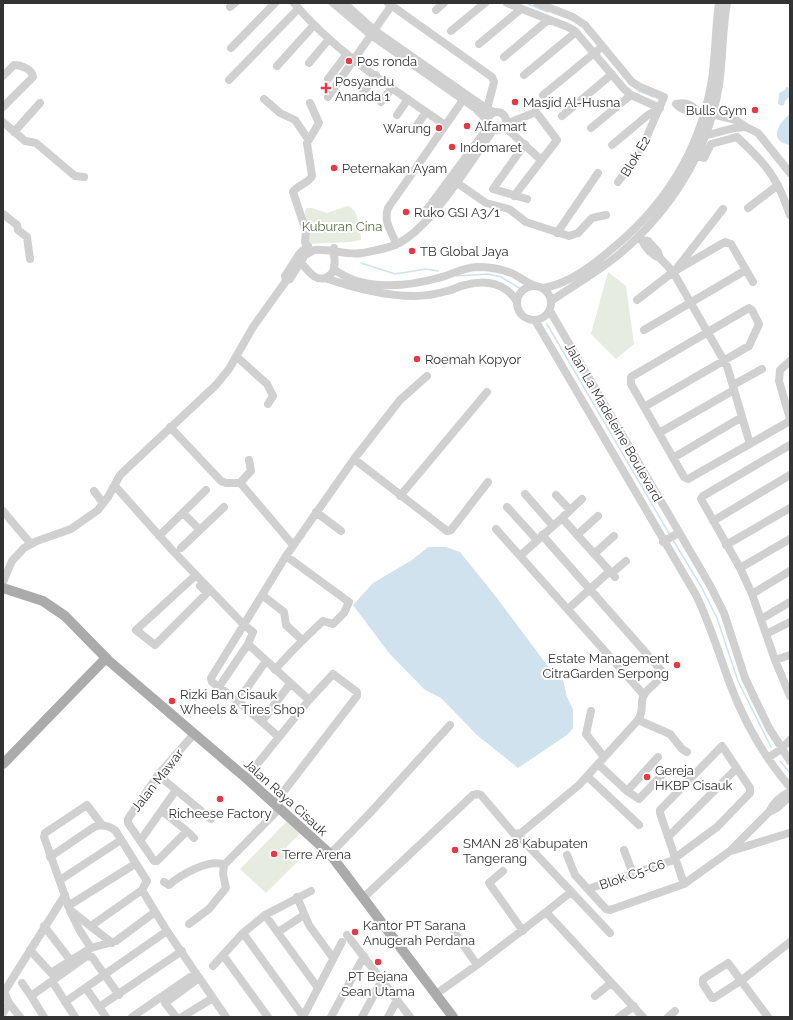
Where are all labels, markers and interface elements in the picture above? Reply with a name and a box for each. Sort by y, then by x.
place label: Pos ronda [357,54,417,69]
marker: Pos ronda [344,56,354,66]
place label: Posyandu Ananda 1 [335,74,394,104]
marker: Posyandu Ananda 1 [320,82,332,94]
place label: Masjid Al-Husna [523,95,620,110]
marker: Masjid Al-Husna [510,97,520,107]
place label: Bulls Gym [686,103,747,118]
marker: Bulls Gym [750,105,760,115]
place label: Alfamart [475,119,527,134]
place label: Warung [383,121,431,136]
marker: Alfamart [462,121,472,131]
marker: Warung [434,123,444,133]
street label: Blok E2 [617,133,654,179]
place label: Indomaret [460,140,523,155]
marker: Indomaret [447,142,457,152]
place label: Peternakan Ayam [342,161,447,176]
marker: Peternakan Ayam [329,163,339,173]
place label: Ruko GSI A3/1 [414,205,500,220]
marker: Ruko GSI A3/1 [401,207,411,217]
park label: Kuburan Cina [302,219,382,234]
place label: TB Global Jaya [420,244,509,259]
marker: TB Global Jaya [407,246,417,256]
street label: Jalan La Madeleine Boulevard [562,340,665,504]
place label: Roemah Kopyor [425,352,522,367]
marker: Roemah Kopyor [412,354,422,364]
place label: Estate Management CitraGarden Serpong [542,651,670,681]
marker: Estate Management CitraGarden Serpong [672,660,682,670]
place label: Rizki Ban Cisauk Wheels & Tires Shop [180,687,305,717]
marker: Rizki Ban Cisauk Wheels & Tires Shop [167,696,177,706]
street label: Jalan Mawar [128,746,187,814]
street label: Jalan Raya Cisauk [241,756,331,839]
place label: Gereja HKBP Cisauk [655,763,733,793]
marker: Gereja HKBP Cisauk [642,772,652,782]
marker: Richeese Factory [215,794,225,804]
place label: Richeese Factory [168,806,272,821]
place label: SMAN 28 Kabupaten Tangerang [463,836,588,866]
marker: SMAN 28 Kabupaten Tangerang [450,845,460,855]
place label: Terre Arena [282,847,351,862]
marker: Terre Arena [269,849,279,859]
street label: Blok C5-C6 [597,856,667,893]
place label: Kantor PT Sarana Anugerah Perdana [363,918,475,948]
marker: Kantor PT Sarana Anugerah Perdana [350,927,360,937]
marker: PT Bejana Sean Utama [373,957,383,967]
place label: PT Bejana Sean Utama [341,969,415,999]

